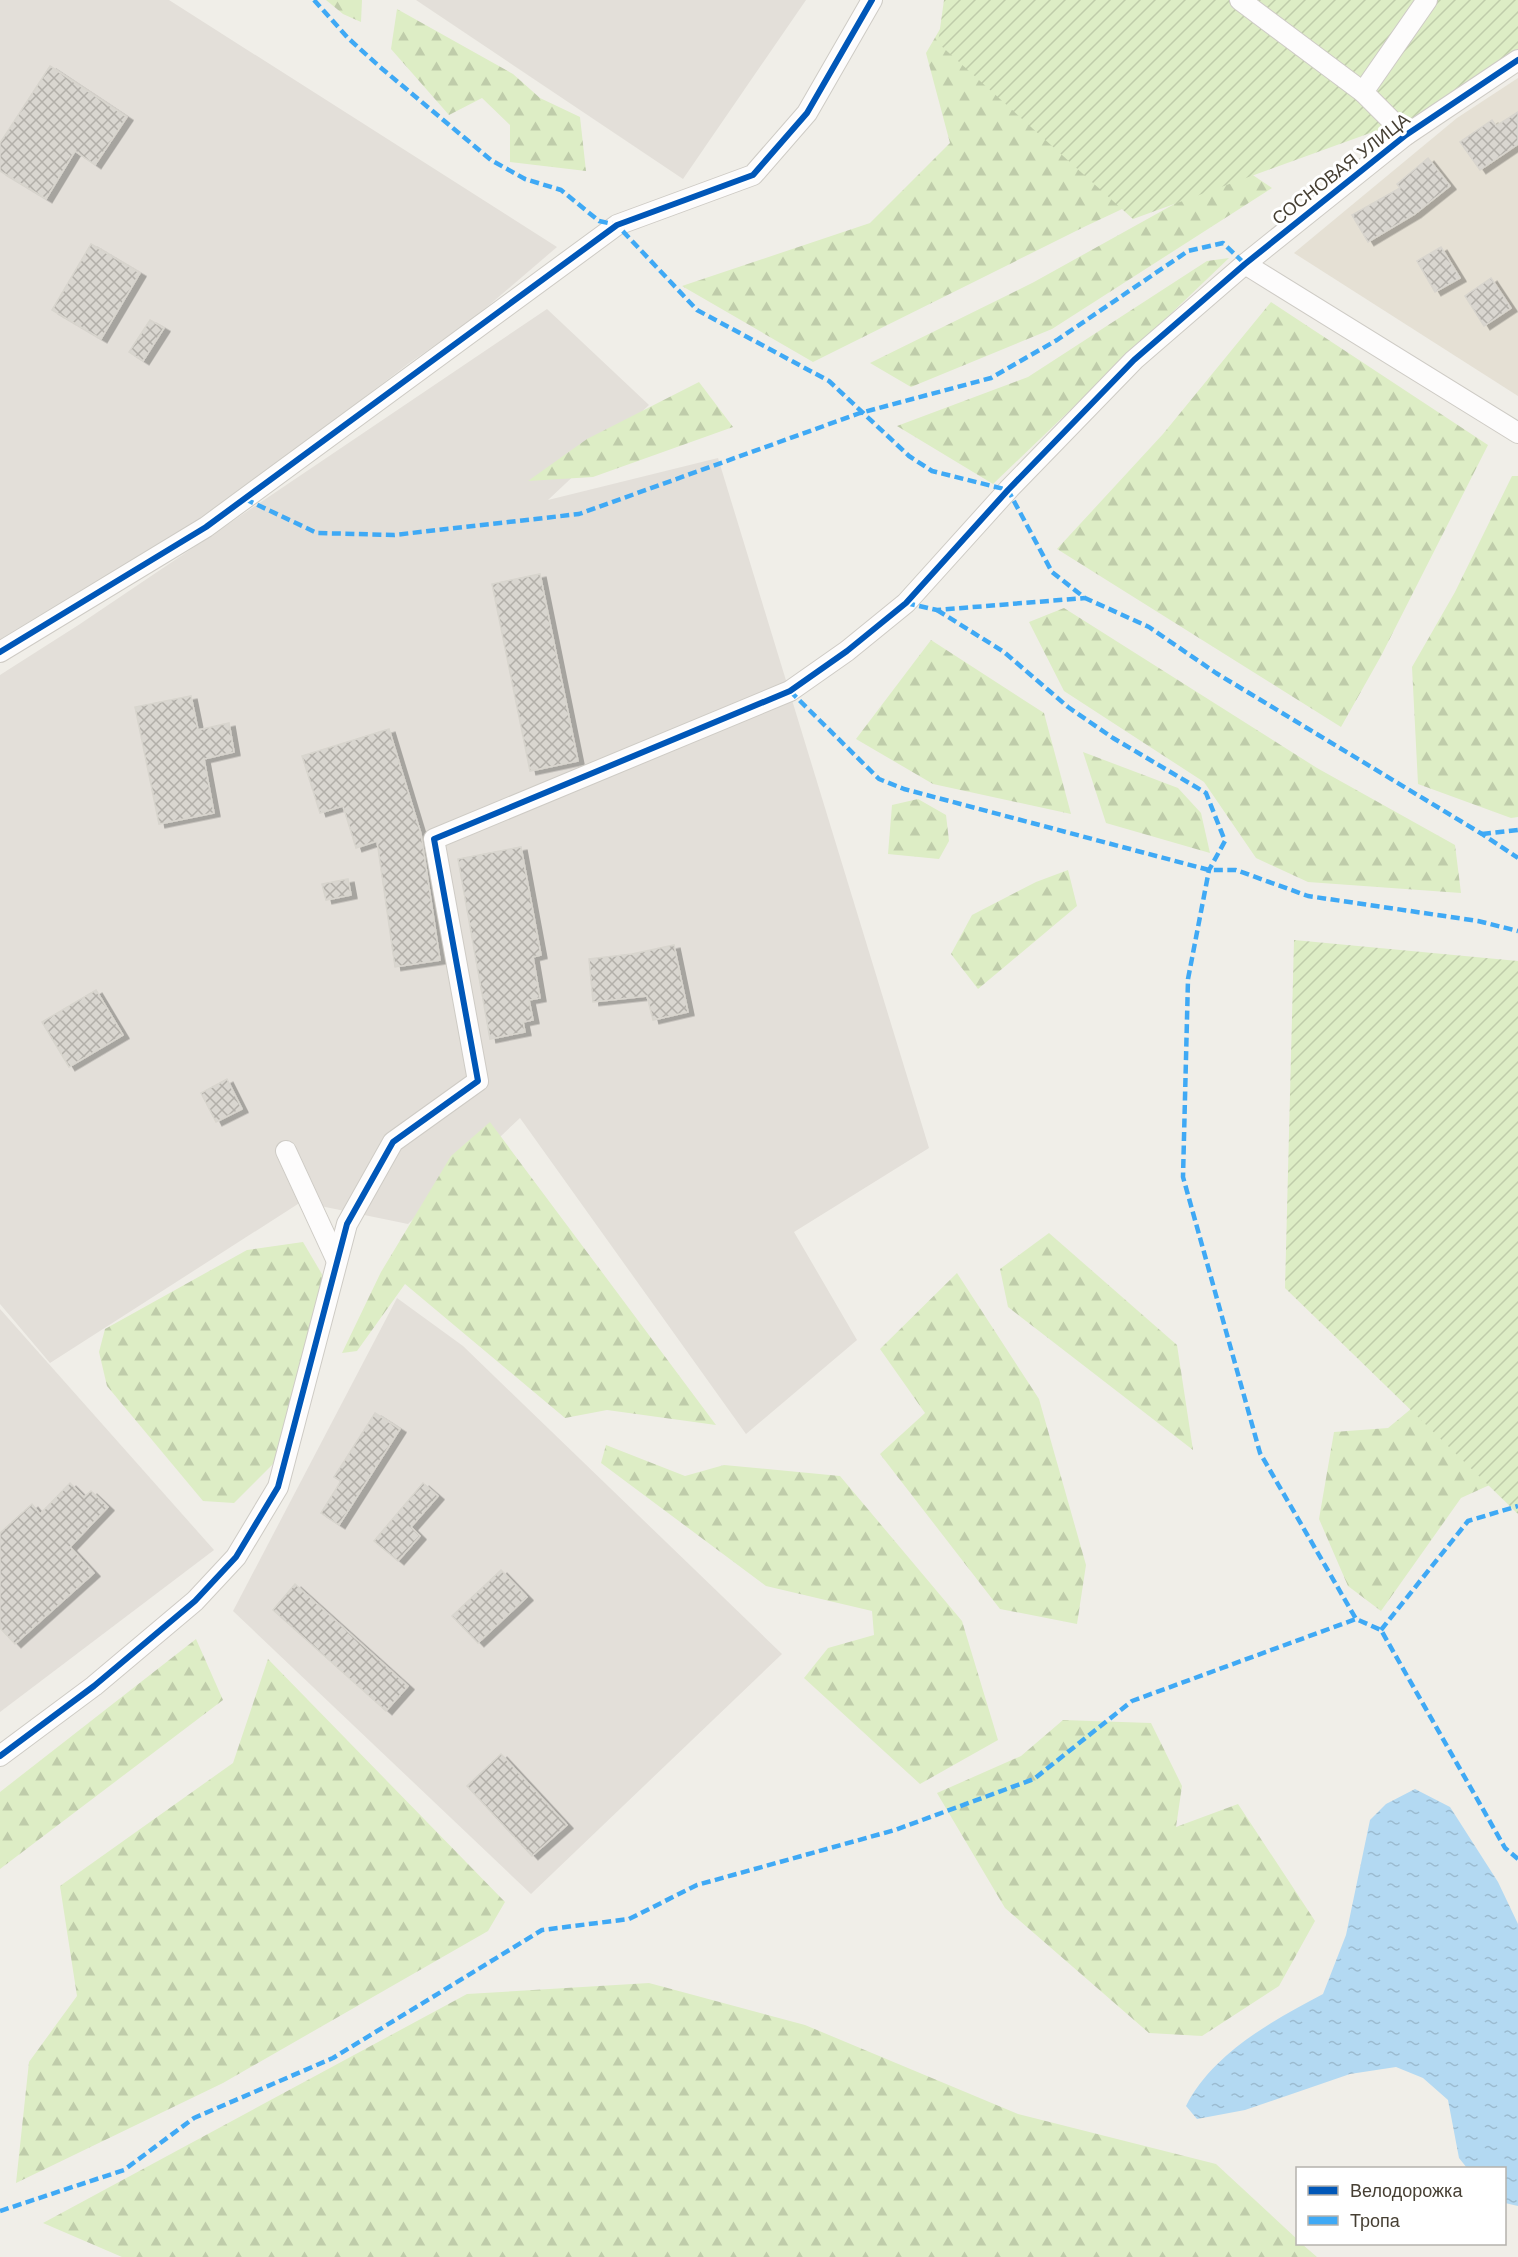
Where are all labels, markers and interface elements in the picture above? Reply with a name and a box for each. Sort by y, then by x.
street label: СОСНОВАЯ УЛИЦА [1268,109,1414,229]
legend [1296,2167,1506,2245]
text: Велодорожка [1350,2181,1463,2201]
text: Тропа [1350,2211,1401,2231]

